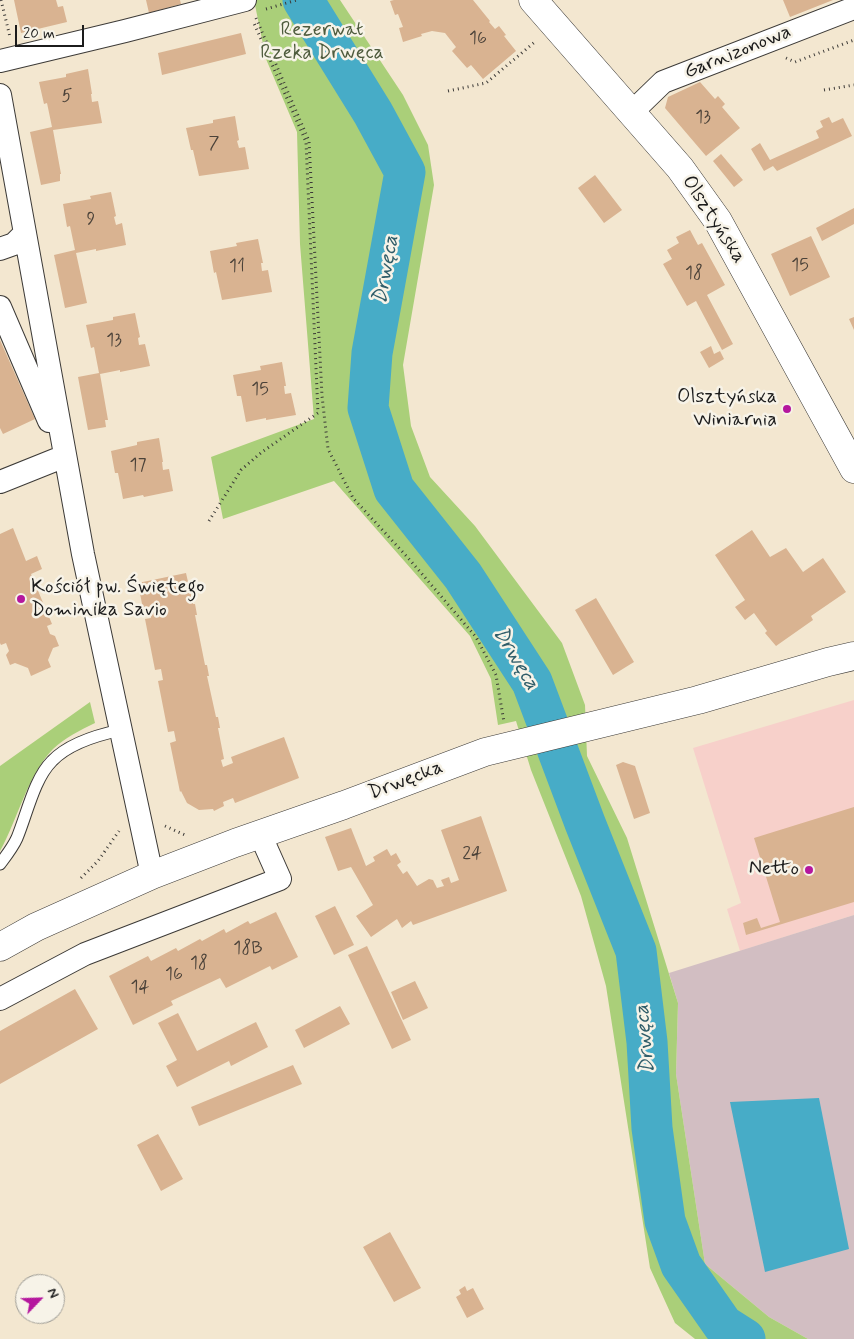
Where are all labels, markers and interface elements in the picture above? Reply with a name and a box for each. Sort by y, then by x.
scale bar [18,15,86,47]
park label: Rezerwat Rzeka Drwęca [260,19,384,66]
street label: Garnizonowa [681,21,795,85]
text: 20 m [23,24,55,44]
house number: 16 [469,28,487,50]
house number: 5 [62,86,72,108]
house number: 13 [695,107,711,129]
house number: 7 [209,133,219,155]
street label: Olsztyńska [676,172,750,268]
house number: 9 [87,209,95,231]
water label: Drwęca [369,234,405,306]
house number: 15 [791,255,809,277]
house number: 11 [229,256,245,278]
house number: 18 [685,263,703,285]
house number: 13 [106,330,122,352]
house number: 15 [251,379,269,401]
place label: Olsztyńska Winiarnia [677,386,777,433]
marker: Olsztyńska Winiarnia [781,403,793,415]
house number: 17 [129,455,147,477]
place label: Kościół pw. Świętego Dominika Savio [31,576,204,623]
marker: Kościół pw. Świętego Dominika Savio [15,593,27,605]
water label: Drwęca [486,623,544,695]
street label: Drwęcka [365,756,447,806]
house number: 24 [462,843,482,865]
place label: Netto [749,858,799,882]
marker: Netto [803,864,815,876]
house number: 18B [233,938,263,960]
house number: 18 [190,953,208,975]
house number: 16 [165,964,183,986]
house number: 14 [131,977,149,999]
water label: Drwęca [630,1003,662,1075]
north arrow [15,1274,65,1324]
text: N [43,1285,63,1301]

